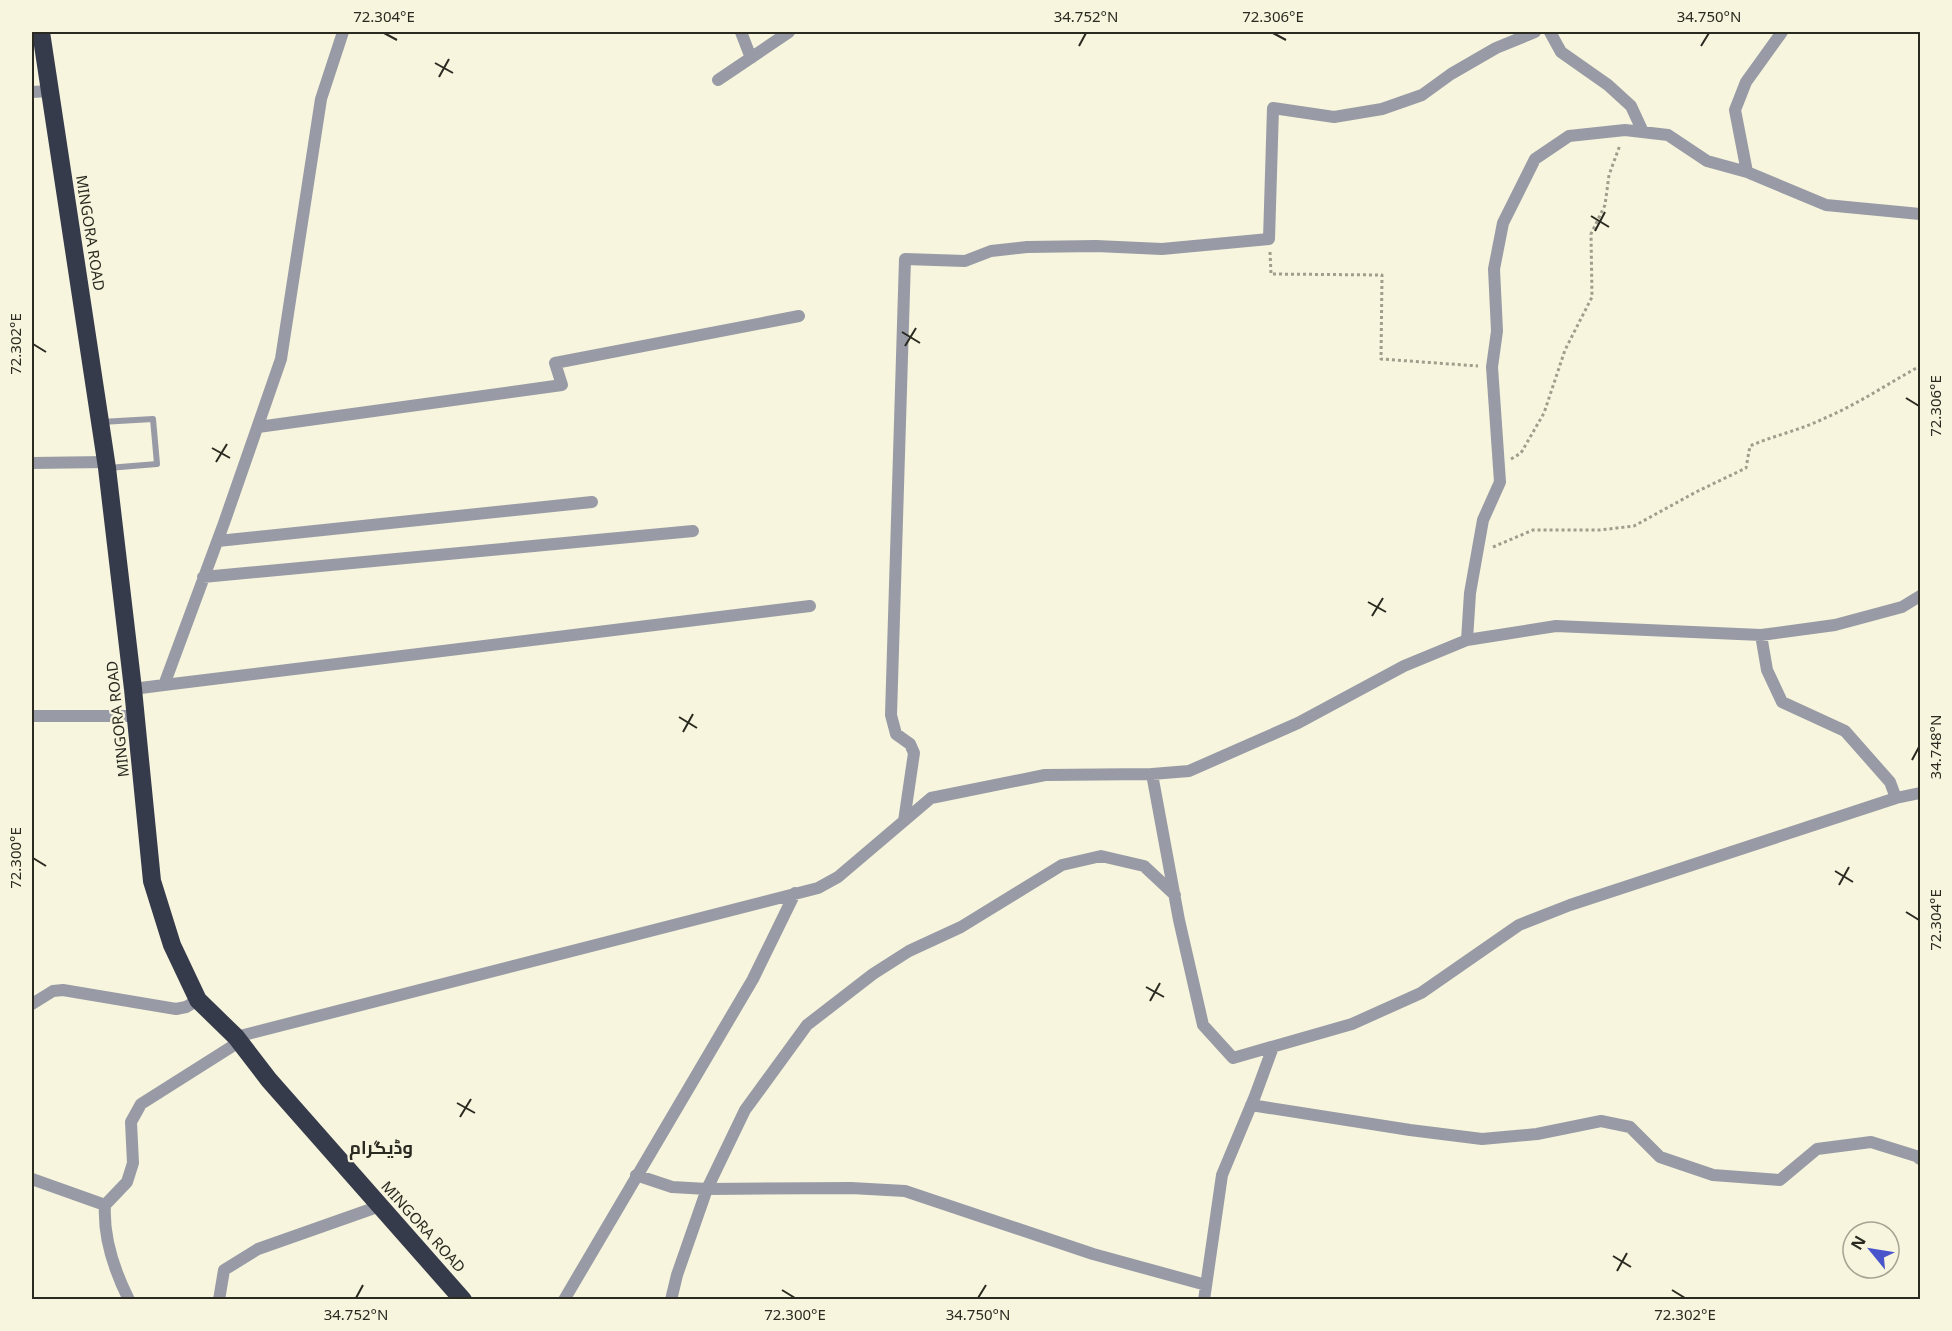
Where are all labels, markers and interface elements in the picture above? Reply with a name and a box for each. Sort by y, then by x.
text: 72.304°E [353,6,415,26]
text: 34.752°N [1054,6,1118,26]
text: 72.306°E [1242,6,1304,26]
text: 34.750°N [1677,6,1741,26]
street label: MINGORA ROAD [72,174,110,292]
text: 72.302°E [5,313,25,375]
text: 72.306°E [1925,375,1945,437]
street label: MINGORA ROAD [101,660,133,778]
text: 34.748°N [1925,715,1945,779]
text: 72.300°E [5,827,25,889]
text: 72.304°E [1925,889,1945,951]
district label: وڈیگرام [349,1135,413,1160]
street label: MINGORA ROAD [377,1176,470,1276]
north arrow [1841,1220,1901,1280]
text: N [1845,1231,1871,1254]
text: 34.752°N [324,1304,388,1324]
text: 72.300°E [764,1304,826,1324]
text: 34.750°N [946,1304,1010,1324]
text: 72.302°E [1654,1304,1716,1324]

